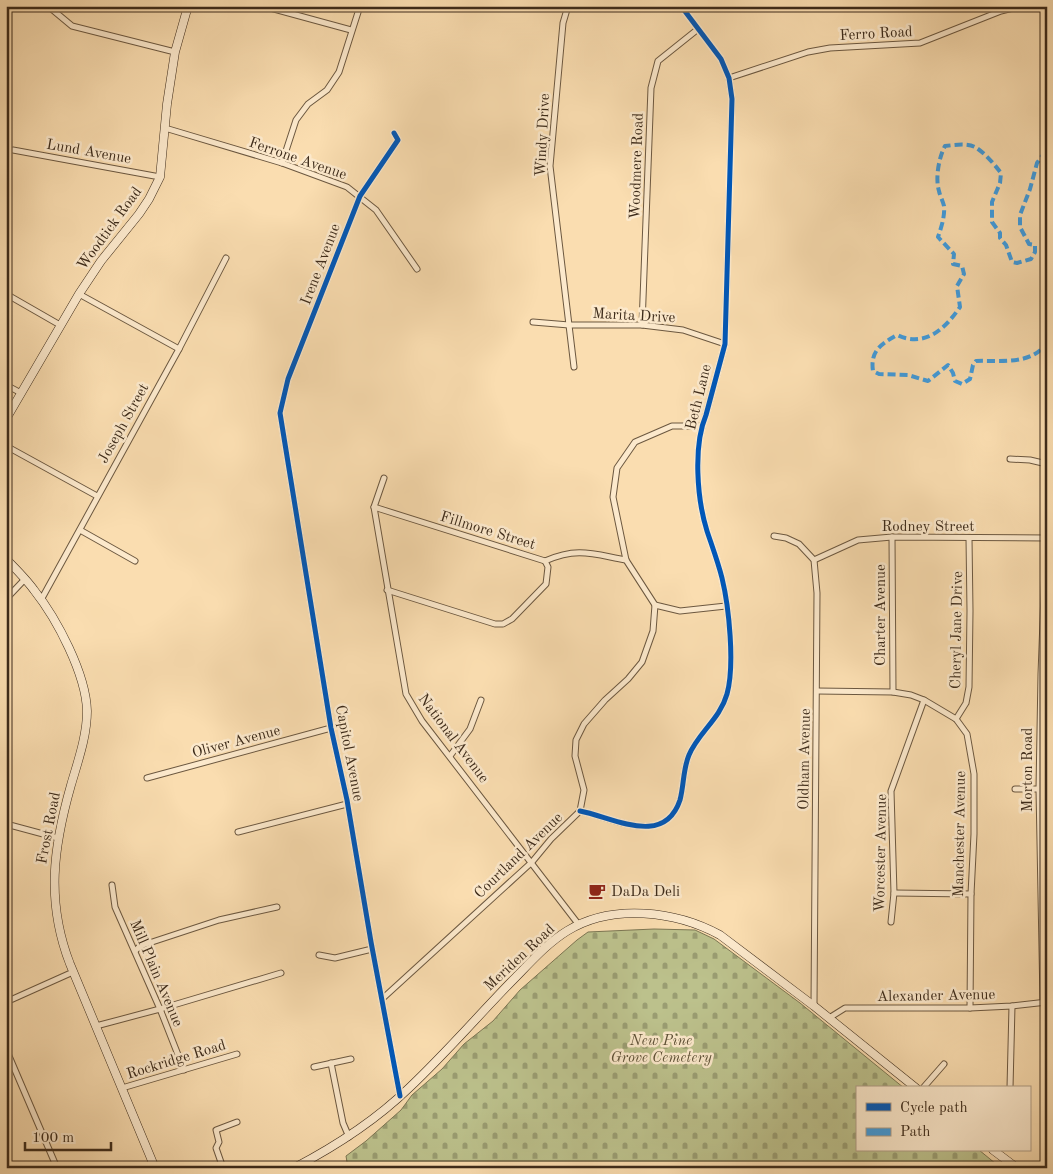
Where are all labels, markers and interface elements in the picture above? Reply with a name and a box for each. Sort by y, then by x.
street label: Ferro Road [839,25,913,44]
street label: Windy Drive [534,93,553,177]
street label: Woodmere Road [628,112,647,220]
street label: Ferrone Avenue [247,136,349,183]
street label: Lund Avenue [45,138,132,167]
street label: Woodtick Road [75,184,145,273]
street label: Irene Avenue [299,222,344,307]
street label: Marita Drive [592,307,676,326]
street label: Beth Lane [684,363,715,432]
street label: Joseph Street [96,381,152,466]
street label: Fillmore Street [438,510,537,553]
street label: Rodney Street [882,520,974,535]
street label: Charter Avenue [874,564,889,666]
street label: Cheryl Jane Drive [949,571,966,689]
street label: National Avenue [415,692,491,786]
street label: Capitol Avenue [332,704,365,803]
street label: Oldham Avenue [797,708,814,810]
street label: Oliver Avenue [191,723,282,761]
street label: Morton Road [1021,728,1036,812]
street label: Manchester Avenue [952,771,969,897]
street label: Frost Road [35,791,64,866]
street label: Worcester Avenue [873,794,890,912]
street label: Courtland Avenue [472,810,566,902]
cafe icon: DaDa Deli [587,881,607,901]
place label: DaDa Deli [611,885,680,900]
street label: Mill Plain Avenue [126,918,185,1029]
street label: Meriden Road [482,922,558,994]
street label: Alexander Avenue [877,988,995,1005]
park label: New Pine Grove Cemetery [610,1034,712,1066]
street label: Rockridge Road [125,1038,228,1083]
legend [856,1086,1030,1152]
text: Cycle path [900,1101,968,1116]
scale bar [25,1119,111,1151]
text: Path [900,1125,930,1140]
text: 100 m [32,1131,74,1146]

